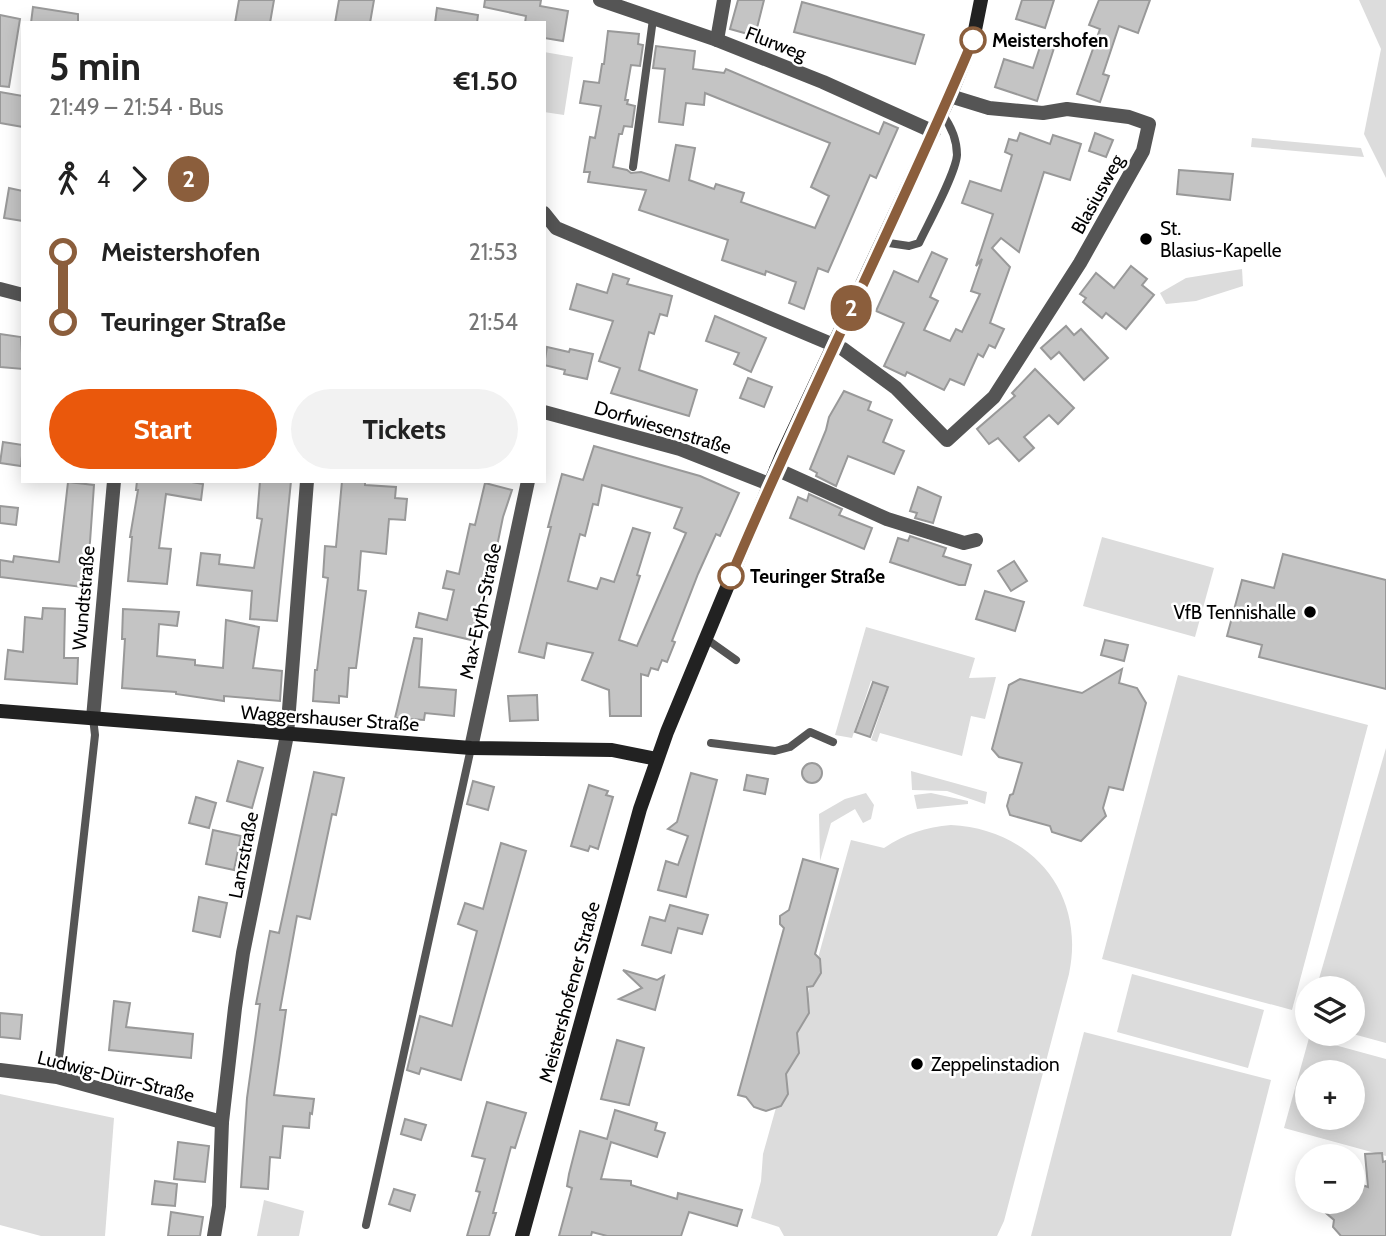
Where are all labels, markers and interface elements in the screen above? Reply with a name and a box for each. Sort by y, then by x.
street label: Flurweg [742,21,810,66]
marker: Meistershofen [960,27,986,53]
place label: Meistershofen [992,29,1108,52]
text: 5 min [49,43,141,90]
text: €1.50 [454,65,518,97]
text: 21:49 – 21:54 · Bus [49,93,224,121]
street label: Blasiusweg [1066,150,1129,238]
icon: walk [49,160,87,198]
icon: forward [120,160,158,198]
text: 2 [182,164,195,193]
text: 4 [97,165,110,193]
place label: St. Blasius-Kapelle [1160,217,1282,262]
marker: St. Blasius-Kapelle [1138,231,1154,247]
text: Meistershofen [101,236,260,268]
text: 21:53 [469,238,518,266]
line badge: 2 [828,285,874,331]
text: 2 [845,293,857,322]
text: Teuringer Straße [101,306,286,338]
text: 21:54 [468,308,518,336]
button: Start [49,389,277,469]
button: Tickets [291,389,518,469]
street label: Dorfwiesenstraße [592,396,734,459]
street label: Max-Eyth-Straße [455,541,506,681]
street label: Wundtstraße [67,545,100,651]
marker: Teuringer Straße [718,563,744,589]
place label: Teuringer Straße [750,565,885,588]
place label: VfB Tennishalle [1173,601,1296,624]
marker: VfB Tennishalle [1302,604,1318,620]
street label: Waggershauser Straße [240,701,420,736]
street label: Lanzstraße [224,809,263,901]
street label: Meistershofener Straße [534,899,605,1085]
map controls [1295,976,1365,1214]
button: layers [1295,976,1365,1046]
street label: Ludwig-Dürr-Straße [35,1046,197,1107]
place label: Zeppelinstadion [931,1053,1060,1076]
marker: Zeppelinstadion [909,1056,925,1072]
button: + [1295,1060,1365,1130]
button: − [1295,1144,1365,1214]

